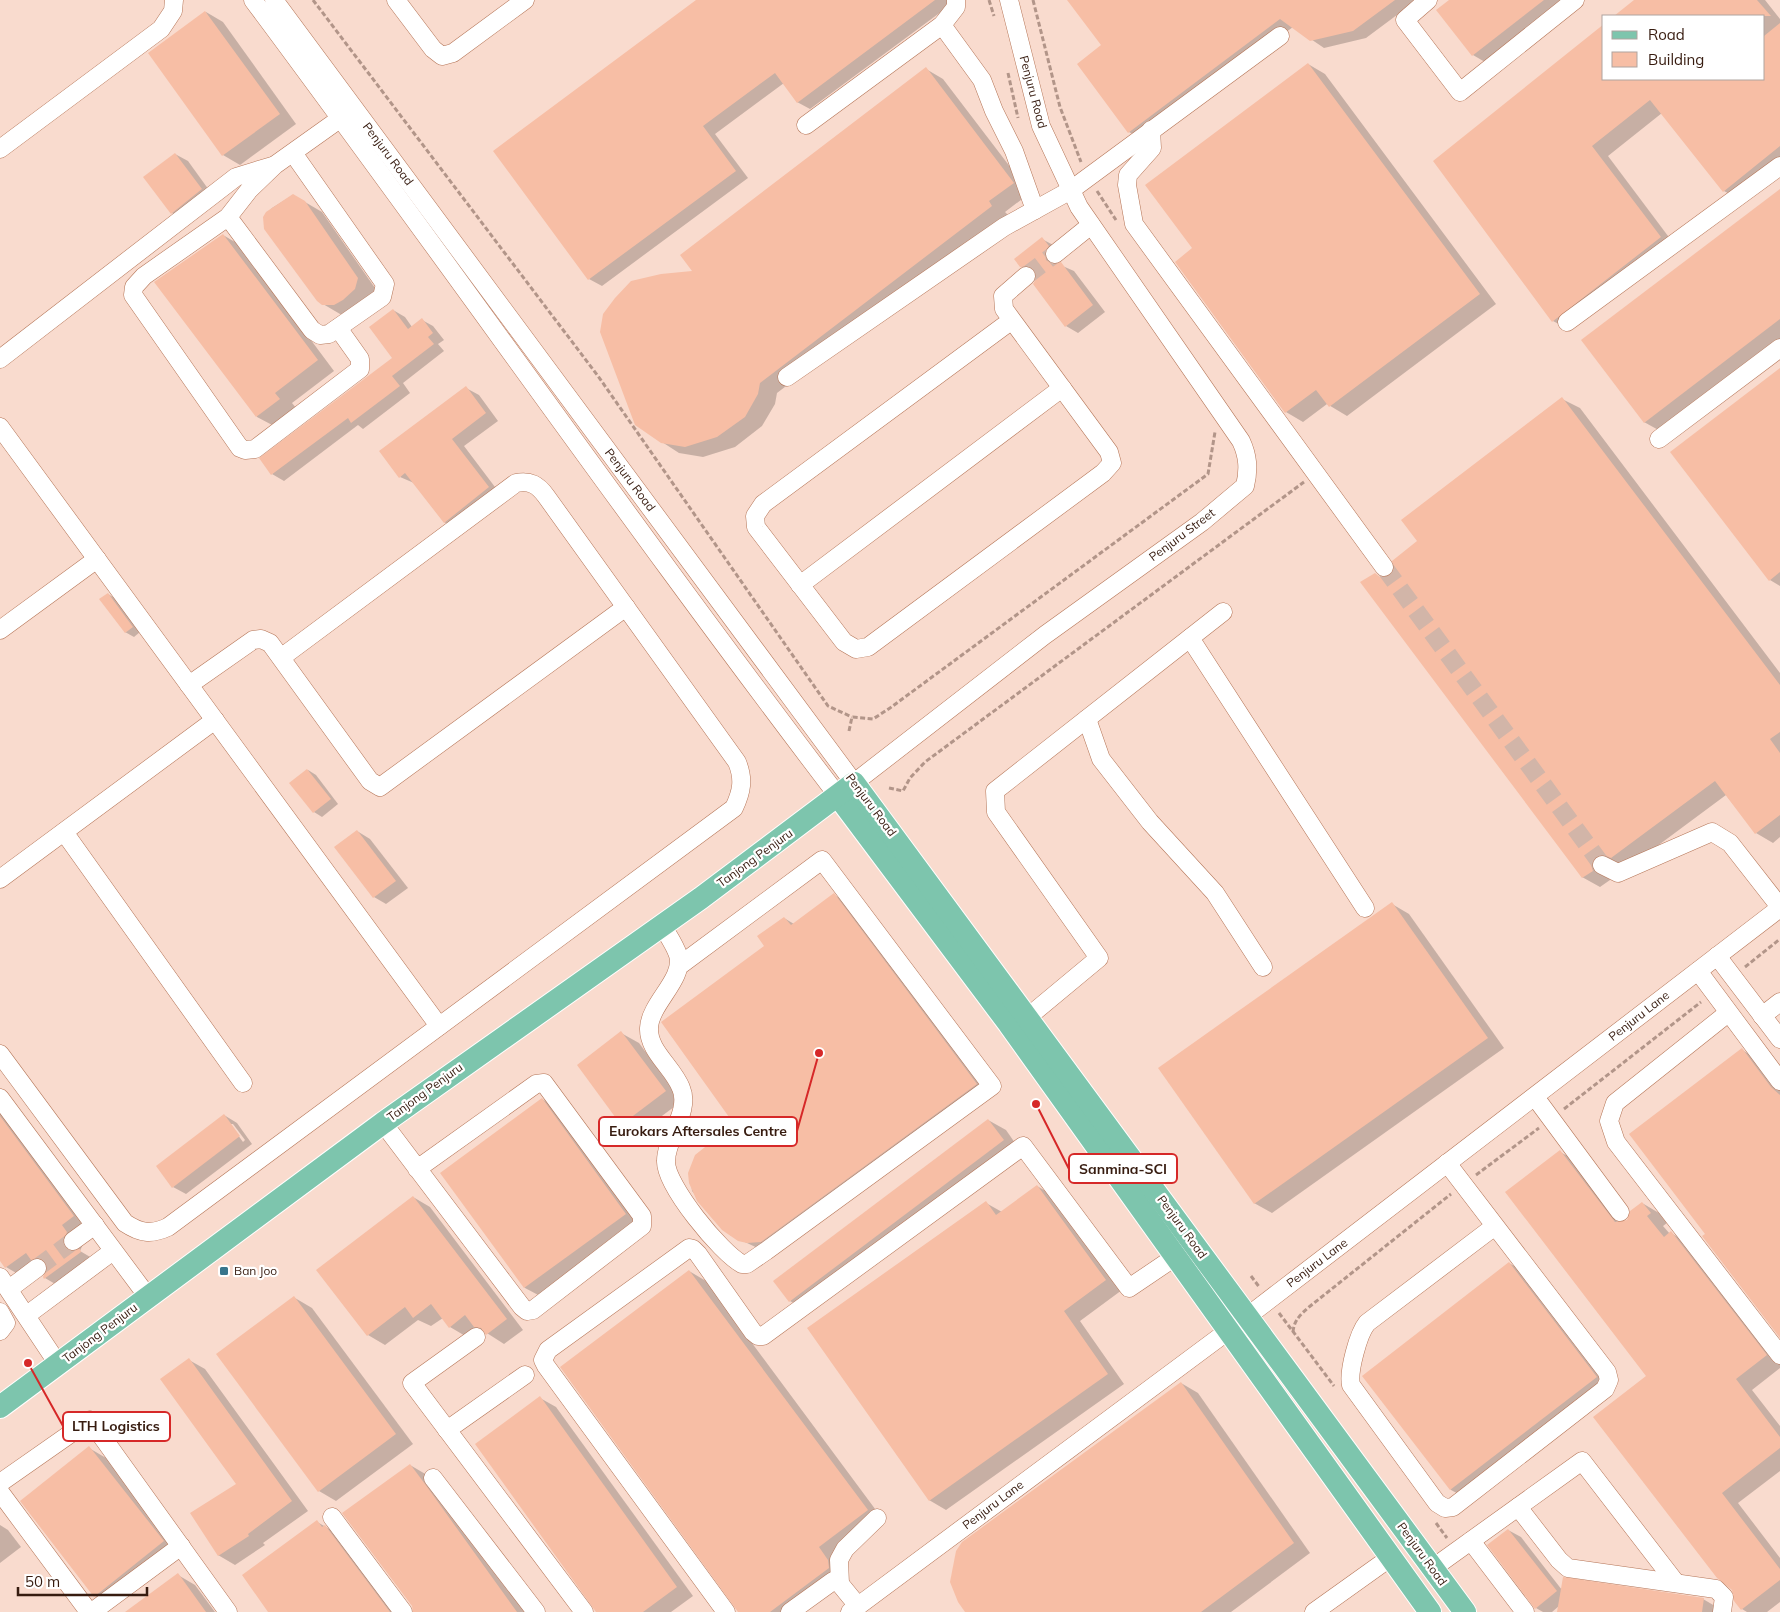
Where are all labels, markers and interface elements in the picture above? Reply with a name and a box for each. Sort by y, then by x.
legend [1602,15,1765,80]
text: Road [1648,25,1685,44]
text: Building [1648,50,1704,69]
street label: Penjuru Road [1017,54,1050,130]
street label: Penjuru Road [360,119,417,188]
street label: Penjuru Road [602,445,659,514]
street label: Penjuru Street [1146,505,1218,564]
street label: Penjuru Road [843,770,900,839]
street label: Tanjong Penjuru [714,825,795,890]
street label: Penjuru Lane [1605,987,1672,1044]
street label: Tanjong Penjuru [384,1059,465,1124]
callout: Eurokars Aftersales Centre [599,1117,797,1146]
text: Eurokars Aftersales Centre [609,1122,787,1140]
callout: Sanmina-SCI [1069,1154,1177,1183]
text: Sanmina-SCI [1079,1160,1167,1178]
street label: Penjuru Road [1154,1192,1210,1261]
street label: Penjuru Lane [1283,1235,1350,1290]
place label: Ban Joo [234,1263,277,1278]
marker: Ban Joo [218,1265,230,1277]
street label: Tanjong Penjuru [59,1300,140,1366]
callout: LTH Logistics [63,1412,170,1441]
text: LTH Logistics [72,1417,160,1435]
street label: Penjuru Lane [959,1477,1026,1532]
street label: Penjuru Road [1394,1519,1450,1588]
scale bar [18,1564,146,1596]
text: 50 m [25,1572,60,1591]

